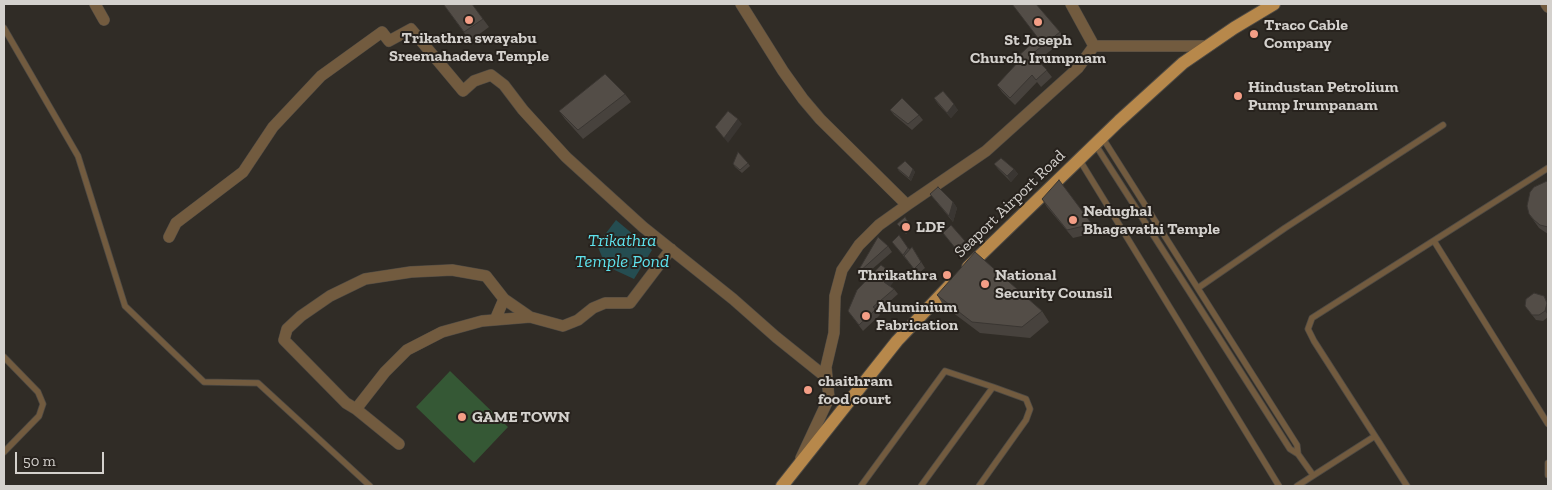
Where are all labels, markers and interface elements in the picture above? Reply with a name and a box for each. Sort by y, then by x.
marker: Trikathra swayabu Sreemahadeva Temple [463,14,475,26]
place label: Traco Cable Company [1264,15,1348,53]
marker: St Joseph Church, Irumpnam [1032,16,1044,28]
place label: Trikathra swayabu Sreemahadeva Temple [389,28,549,66]
marker: Traco Cable Company [1248,28,1260,40]
place label: St Joseph Church, Irumpnam [970,30,1106,68]
place label: Hindustan Petrolium Pump Irumpanam [1248,77,1399,115]
marker: Hindustan Petrolium Pump Irumpanam [1232,90,1244,102]
street label: Seaport Airport Road [951,146,1069,262]
place label: Nedughal Bhagavathi Temple [1083,201,1220,239]
marker: Nedughal Bhagavathi Temple [1067,214,1079,226]
place label: LDF [916,217,945,237]
marker: LDF [900,221,912,233]
water label: Trikathra Temple Pond [575,230,669,272]
place label: Thrikathra [858,265,937,285]
place label: National Security Counsil [995,265,1112,303]
marker: Thrikathra [941,269,953,281]
marker: National Security Counsil [979,278,991,290]
place label: Aluminium Fabrication [876,297,958,335]
marker: Aluminium Fabrication [860,310,872,322]
place label: chaithram food court [818,371,893,409]
marker: chaithram food court [802,384,814,396]
place label: GAME TOWN [472,407,570,427]
marker: GAME TOWN [456,411,468,423]
scale bar [18,442,106,474]
text: 50 m [23,452,56,470]

